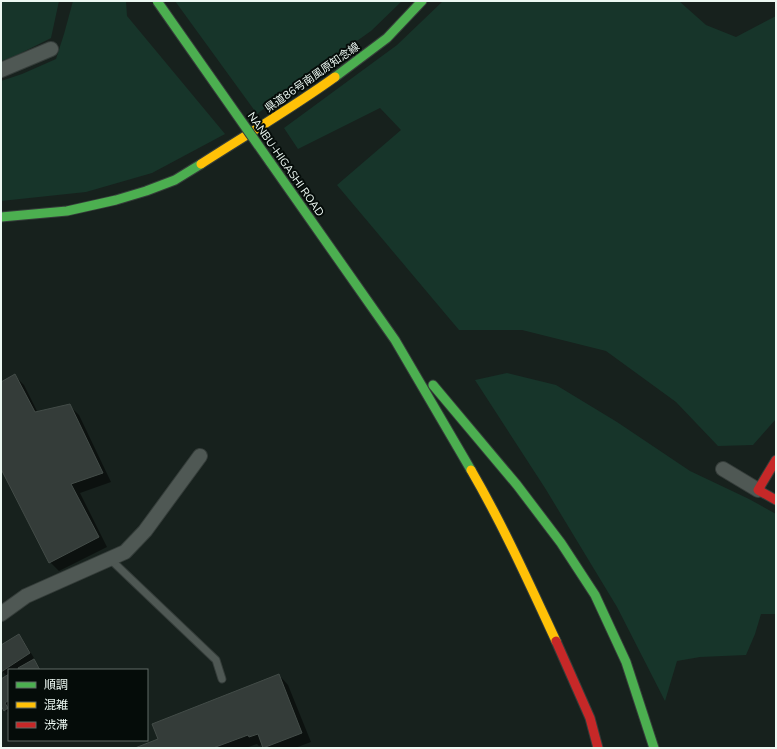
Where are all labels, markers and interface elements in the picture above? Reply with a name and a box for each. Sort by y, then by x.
street label: 県道86号南風原知念線 [262,39,363,116]
street label: NANBU-HIGASHI ROAD [244,109,327,219]
legend [8,669,148,741]
text: 順調 [44,677,68,693]
text: 混雑 [44,697,68,713]
text: 渋滞 [44,717,68,733]

